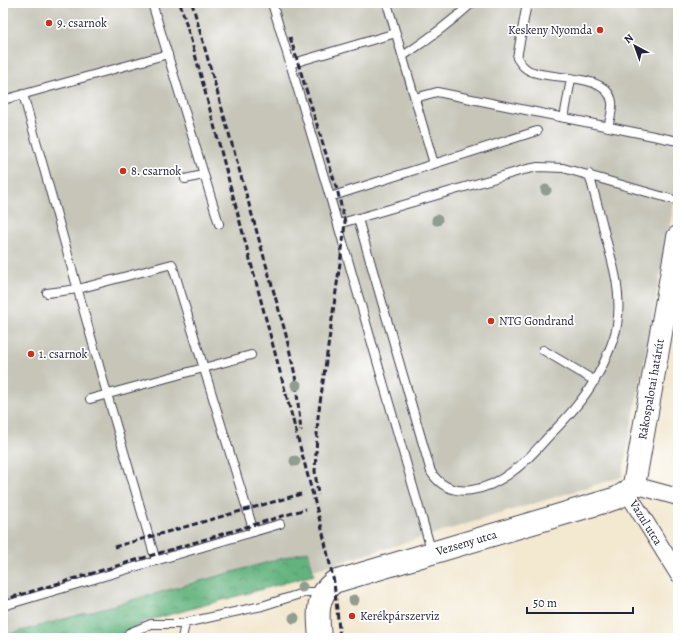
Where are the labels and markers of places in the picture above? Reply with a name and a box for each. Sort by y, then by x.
place label: 9. csarnok [57,15,107,31]
marker: 9. csarnok [44,18,54,28]
place label: Keskeny Nyomda [508,22,592,38]
marker: Keskeny Nyomda [595,25,605,35]
place label: 8. csarnok [131,163,181,179]
marker: 8. csarnok [118,166,128,176]
place label: NTG Gondrand [499,313,575,329]
marker: NTG Gondrand [486,316,496,326]
place label: 1. csarnok [39,346,88,362]
marker: 1. csarnok [26,349,36,359]
place label: Kerékpárszerviz [360,608,440,624]
marker: Kerékpárszerviz [347,611,357,621]

